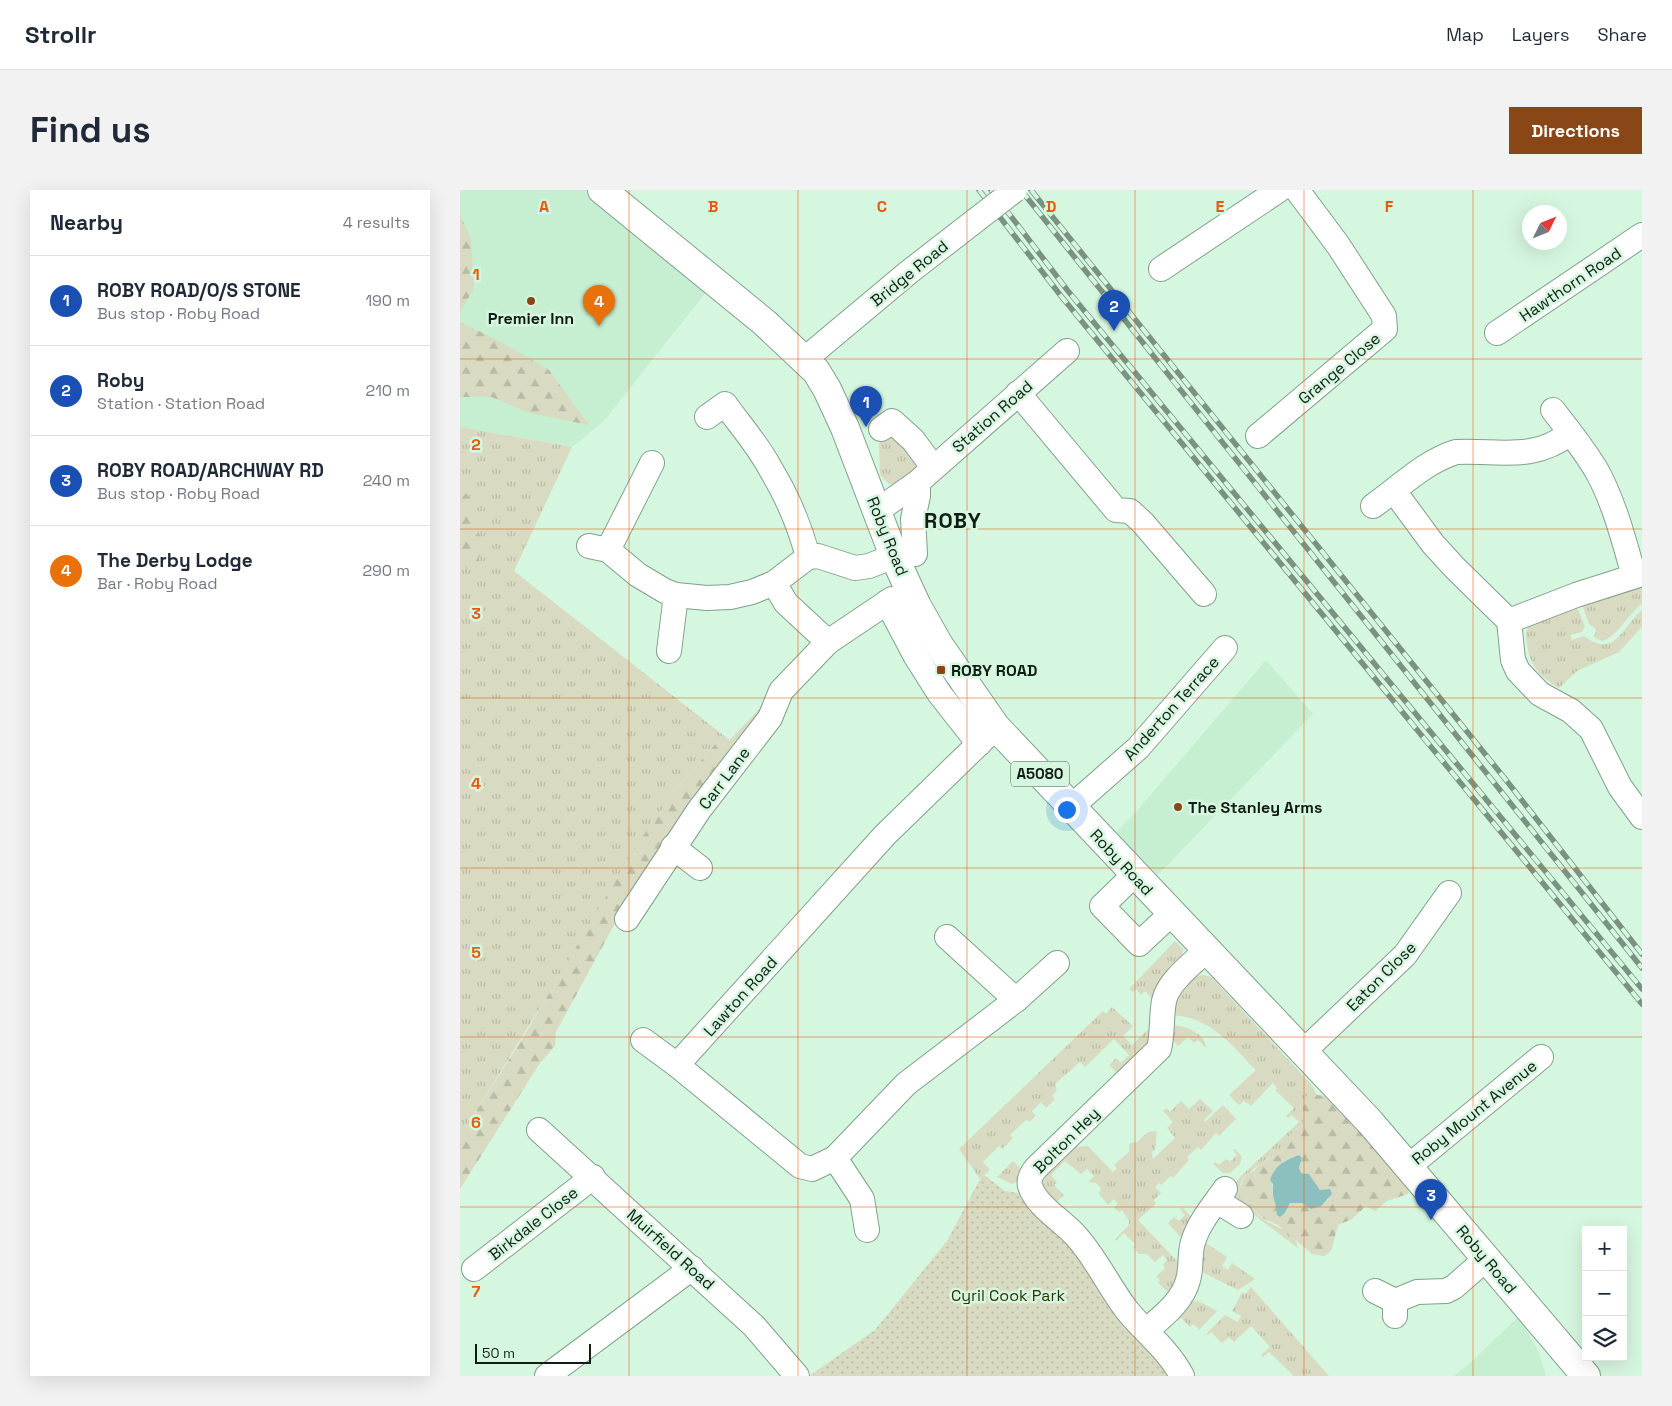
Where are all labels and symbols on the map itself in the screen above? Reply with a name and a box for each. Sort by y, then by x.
text: A [539,196,549,217]
text: B [708,196,718,217]
text: C [877,196,887,217]
text: D [1046,196,1056,217]
text: E [1216,196,1225,217]
text: F [1385,196,1394,217]
north arrow [1522,205,1567,250]
street label: Bridge Road [866,236,952,311]
street label: Hawthorn Road [1515,243,1625,326]
text: 1 [472,264,480,285]
pin: 4 [583,285,615,326]
pin: 2 [1098,290,1130,331]
marker: Premier Inn [525,295,537,307]
place label: Premier Inn [488,308,574,329]
street label: Grange Close [1294,328,1385,409]
street label: Station Road [948,376,1037,457]
pin: 1 [850,386,882,427]
text: 2 [471,434,481,455]
street label: Roby Road [862,494,913,579]
district label: ROBY [924,507,982,534]
text: 3 [471,603,481,624]
street label: Anderton Terrace [1119,652,1224,765]
place label: ROBY ROAD [951,660,1038,681]
marker: ROBY ROAD [935,664,947,676]
street label: Carr Lane [694,743,755,814]
road number: A5080 [1011,762,1069,786]
text: 4 [471,773,481,794]
your location [1054,797,1080,823]
place label: The Stanley Arms [1188,797,1322,818]
marker: The Stanley Arms [1172,801,1184,813]
street label: Roby Road [1085,825,1158,900]
street label: Eaton Close [1342,937,1421,1016]
text: 5 [471,942,481,963]
street label: Lawton Road [699,952,782,1041]
street label: Roby Mount Avenue [1407,1055,1541,1169]
street label: Bolton Hey [1029,1103,1104,1178]
text: 6 [471,1112,481,1133]
pin: 3 [1415,1179,1447,1220]
street label: Birkdale Close [484,1182,582,1265]
street label: Muirfield Road [622,1204,719,1294]
street label: Roby Road [1452,1221,1521,1298]
text: 7 [472,1281,481,1302]
park label: Cyril Cook Park [951,1285,1065,1306]
scale bar [475,1341,591,1364]

